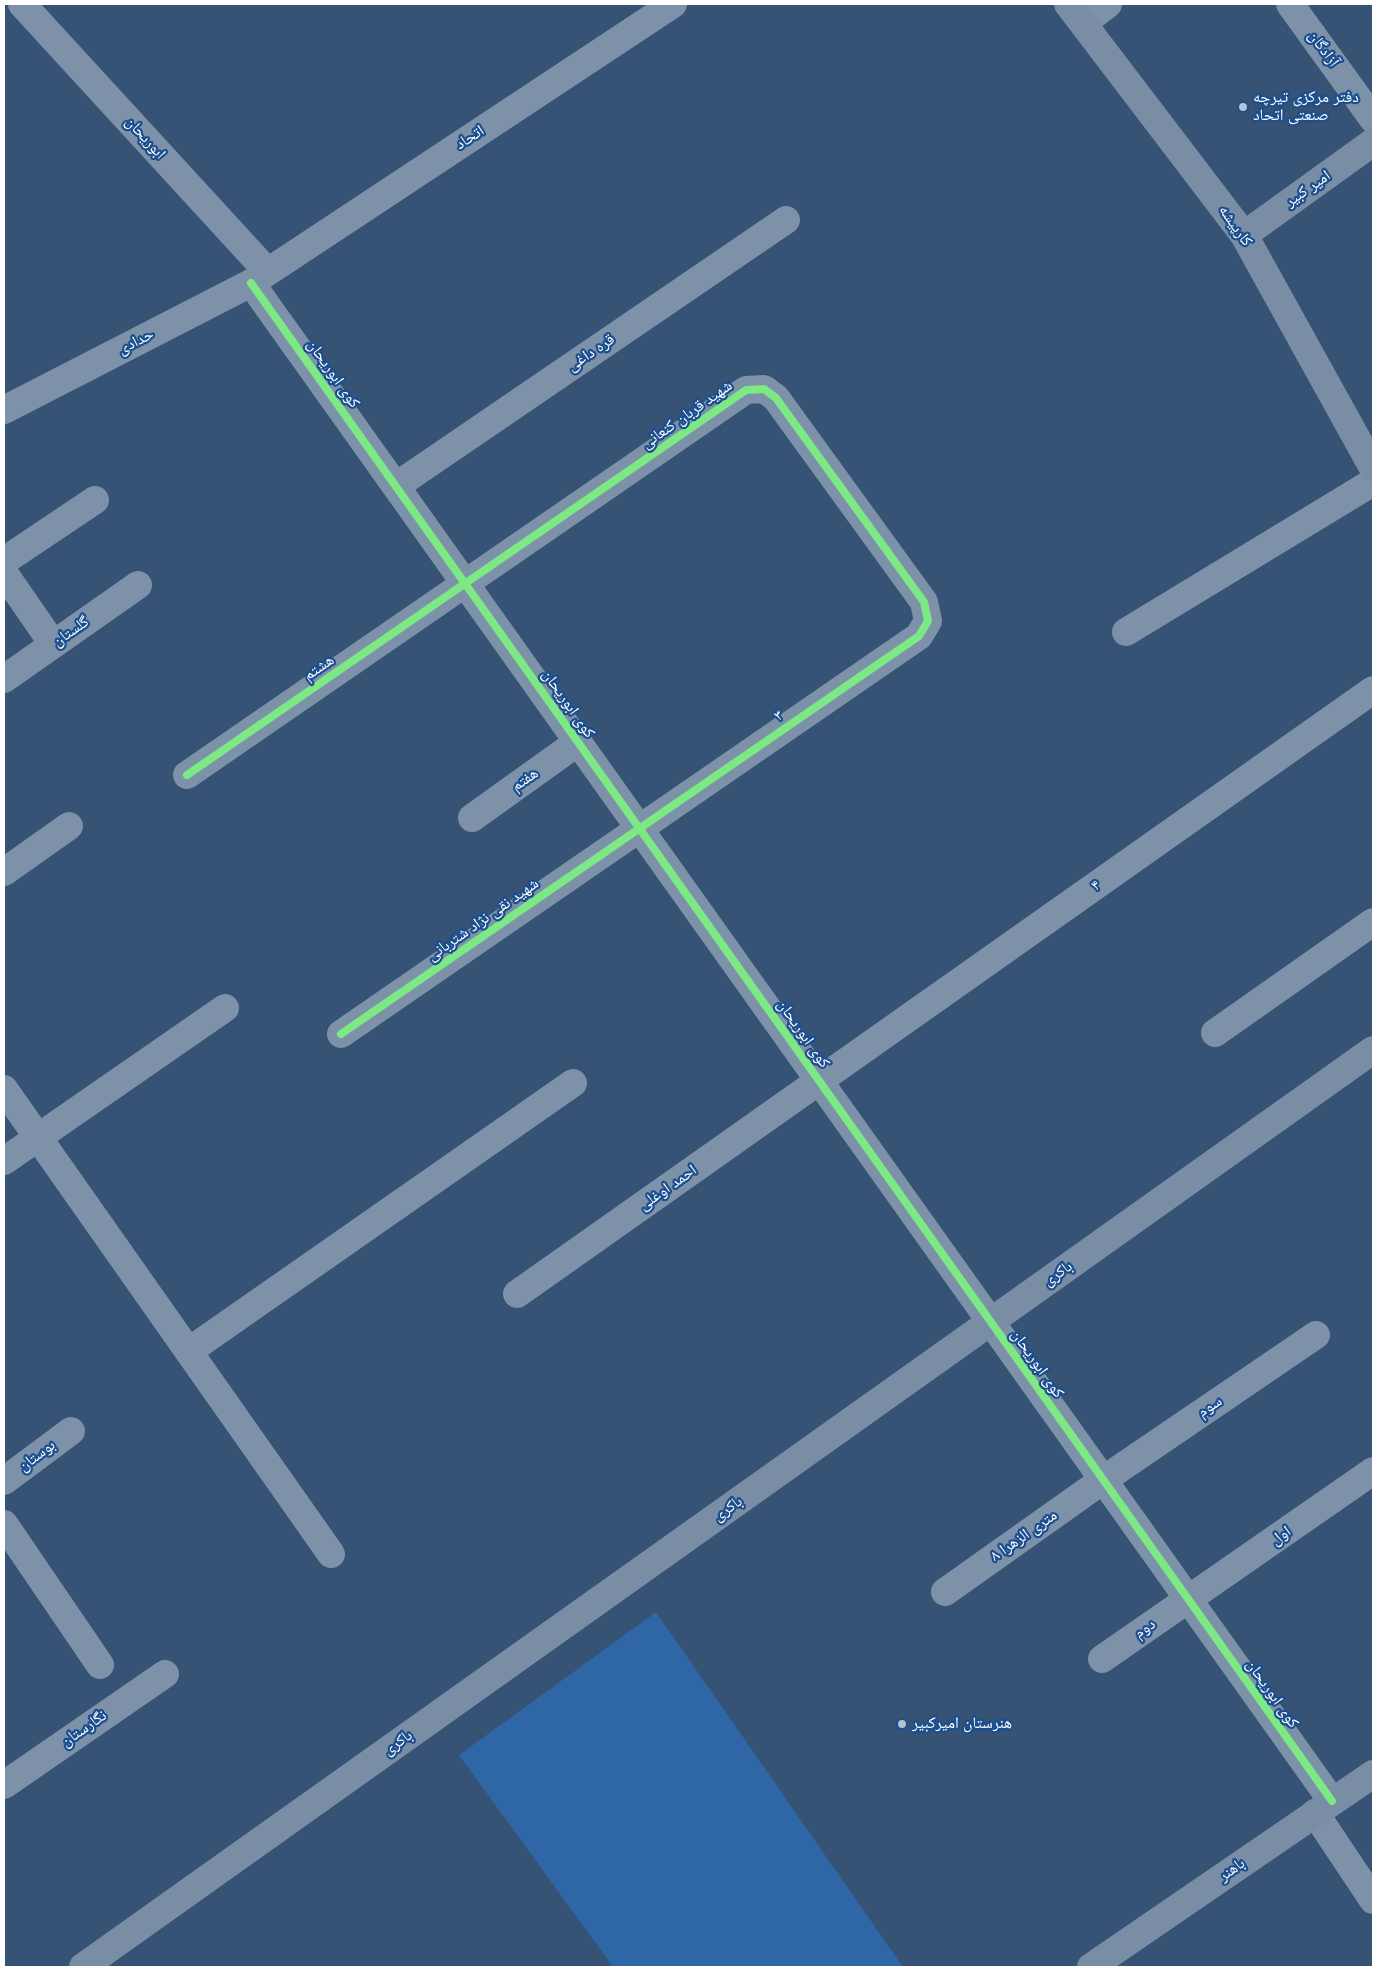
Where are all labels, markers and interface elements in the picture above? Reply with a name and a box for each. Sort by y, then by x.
street label: آزادگان [1303,27,1343,71]
place label: دفتر مرکزی تیرچه صنعتی اتحاد [1253,88,1359,126]
marker: دفتر مرکزی تیرچه صنعتی اتحاد [1237,101,1249,113]
street label: ابوریحان [121,112,169,164]
street label: اتحاد [452,122,488,154]
street label: امیر کبیر [1282,166,1334,212]
street label: کارپیشه [1214,202,1256,250]
street label: حدادی [115,325,157,359]
street label: قره داغی [563,330,619,376]
street label: کوی ابوریحان [302,336,364,412]
street label: شهید قربان کنعانی [638,376,736,454]
street label: گلستان [49,613,93,651]
street label: هشتم [300,651,338,685]
street label: کوی ابوریحان [537,666,599,742]
street label: ۳ [771,706,787,726]
street label: هفتم [508,764,542,796]
street label: شهید نقی نژاد شتربانی [423,874,543,966]
street label: ۴ [1088,876,1104,896]
street label: کوی ابوریحان [772,996,834,1072]
street label: احمد اوغلی [635,1161,701,1215]
street label: باکری [1040,1257,1076,1291]
street label: کوی ابوریحان [1006,1326,1068,1402]
street label: سوم [1194,1392,1226,1422]
street label: بوستان [15,1436,59,1476]
street label: باکری [710,1492,746,1526]
street label: ۸ متری الزهرا [987,1506,1061,1566]
street label: اول [1267,1522,1295,1550]
street label: دوم [1131,1615,1159,1643]
street label: کوی ابوریحان [1241,1656,1303,1732]
street label: نگارستان [57,1706,111,1752]
place label: هنرستان امیرکبیر [912,1714,1012,1734]
marker: هنرستان امیرکبیر [896,1718,908,1730]
street label: باکری [380,1726,416,1760]
street label: باهنر [1215,1854,1249,1886]

